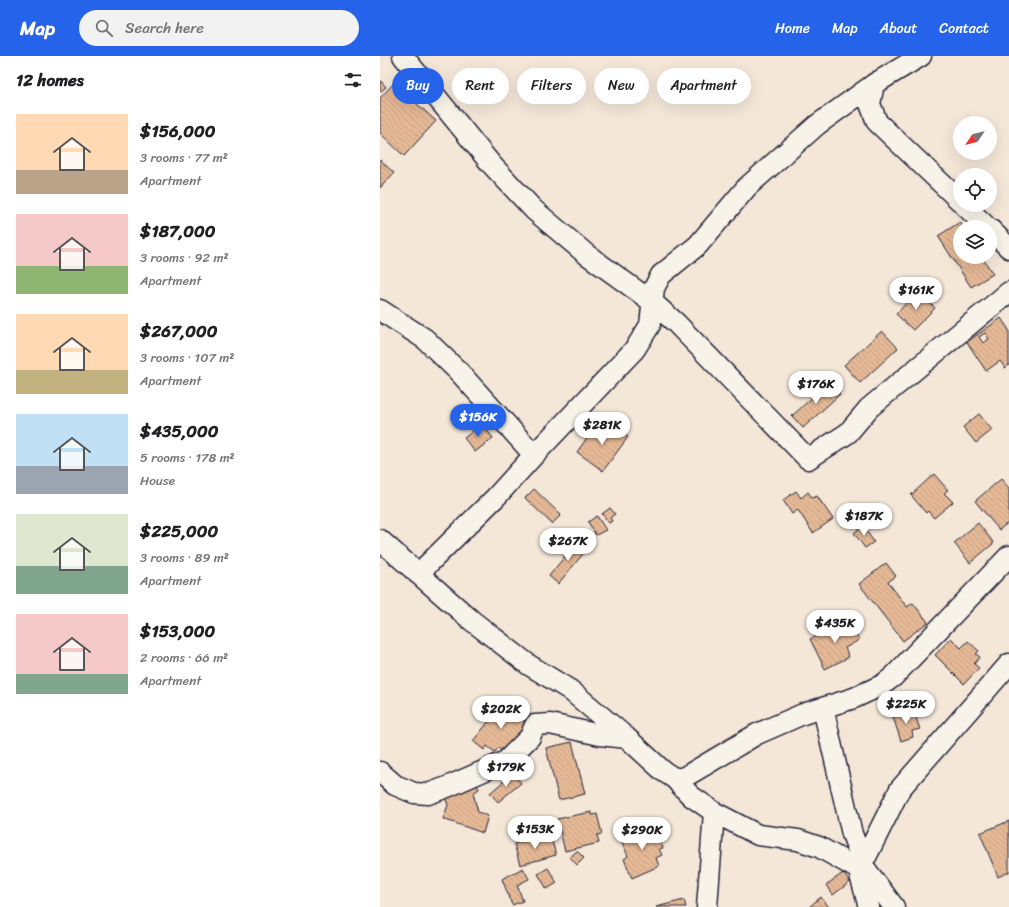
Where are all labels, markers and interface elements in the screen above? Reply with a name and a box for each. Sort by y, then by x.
search box [79,10,359,46]
text: Map [20,12,55,45]
text: Search here [125,15,204,41]
text: Home [775,16,810,41]
text: Map [832,16,858,41]
text: About [880,16,917,41]
text: Contact [939,16,989,41]
icon: search [93,17,115,39]
text: 12 homes [16,65,84,95]
chip: Buy [392,68,444,104]
chip: Rent [452,68,509,104]
chip: Filters [517,68,586,104]
chip: New [594,68,649,104]
chip: Apartment [657,68,751,104]
icon: filters [342,69,364,91]
text: $156,000 [140,116,216,146]
north arrow [953,116,997,160]
map controls [953,116,997,264]
icon: home [48,130,96,178]
text: 3 rooms · 77 m² [140,146,228,169]
button: locate [953,168,997,212]
text: Apartment [140,169,201,192]
text: $187,000 [140,216,216,246]
button: layers [953,220,997,264]
icon: home [48,230,96,278]
text: 3 rooms · 92 m² [140,246,229,269]
text: Apartment [140,269,201,292]
pin: $161K [888,277,944,311]
text: $161K [898,278,934,301]
text: $267,000 [140,316,217,346]
icon: home [48,330,96,378]
text: 3 rooms · 107 m² [140,346,234,369]
text: Apartment [140,369,201,392]
pin: $176K [788,371,844,405]
text: $176K [797,372,835,395]
pin: $156K [450,404,506,438]
text: $156K [459,405,497,428]
pin: $281K [574,412,630,446]
text: $281K [583,413,621,436]
text: $435,000 [140,416,219,446]
icon: home [48,430,96,478]
text: 5 rooms · 178 m² [140,446,235,469]
text: House [140,469,175,492]
pin: $187K [836,503,892,537]
text: $187K [845,504,883,527]
text: $225,000 [140,516,218,546]
pin: $267K [540,528,596,562]
text: $267K [549,529,587,552]
icon: home [48,530,96,578]
text: 3 rooms · 89 m² [140,546,229,569]
text: Apartment [140,569,201,592]
pin: $435K [807,610,863,644]
text: $435K [815,611,855,634]
text: $153,000 [140,616,215,646]
icon: home [48,630,96,678]
text: 2 rooms · 66 m² [140,646,228,669]
text: Apartment [140,669,201,692]
pin: $225K [878,691,934,725]
text: $225K [886,692,926,715]
pin: $202K [473,696,529,730]
text: $202K [481,697,521,720]
pin: $179K [478,754,534,788]
text: $179K [487,755,525,778]
pin: $153K [507,816,563,850]
text: $153K [516,817,554,840]
pin: $290K [614,817,670,851]
text: $290K [622,818,662,841]

